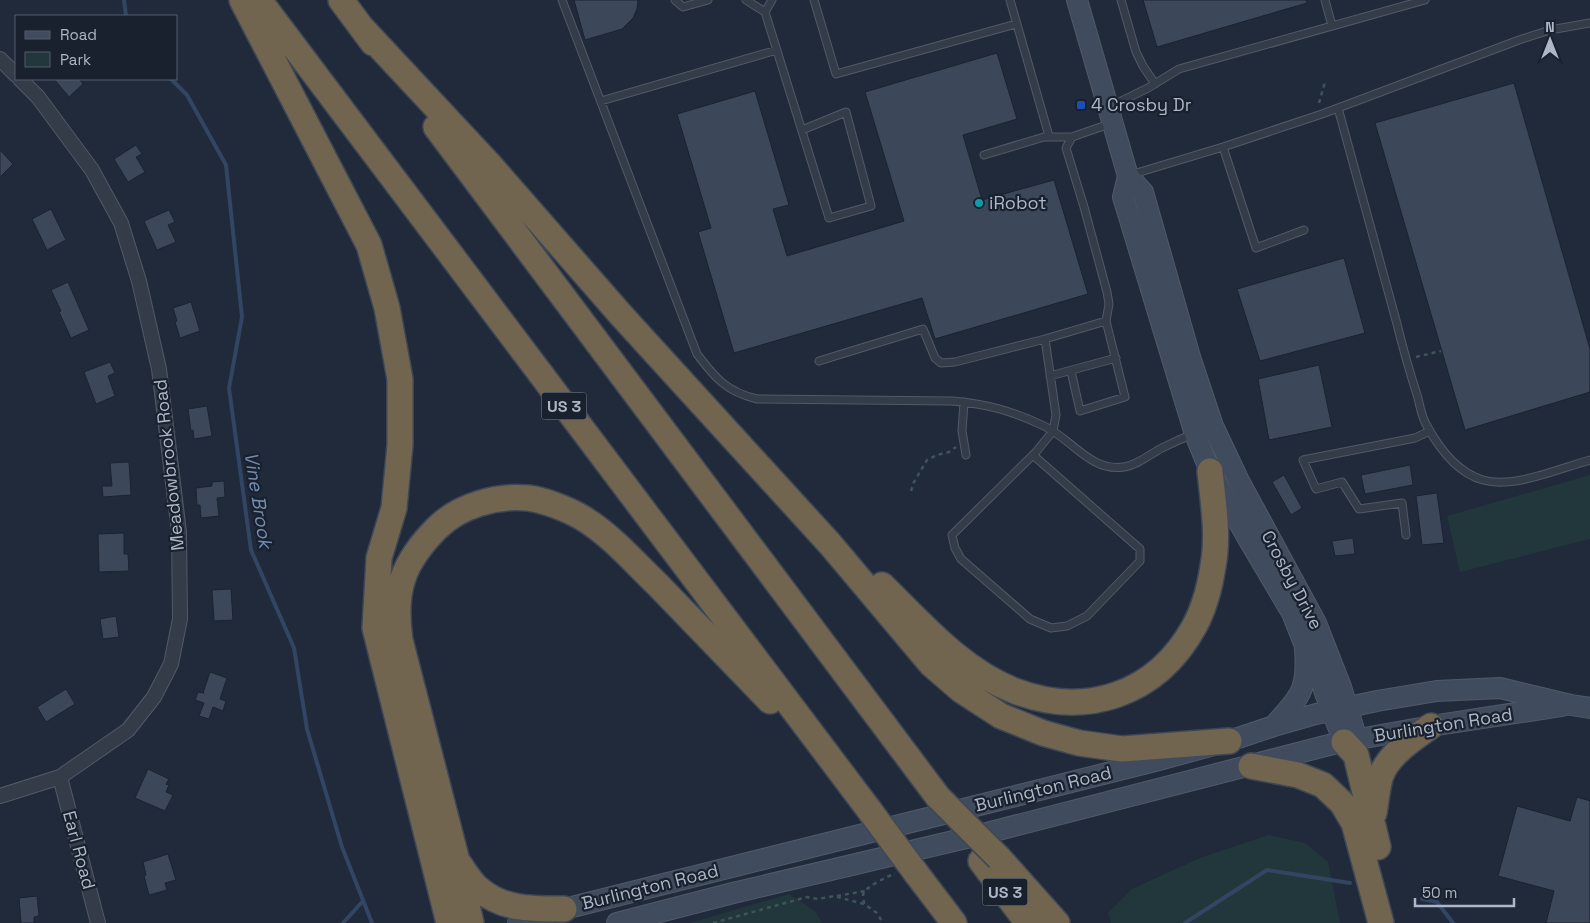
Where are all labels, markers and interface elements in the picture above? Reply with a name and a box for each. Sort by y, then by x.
legend [15,15,178,80]
north arrow [1525,15,1575,65]
text: N [1545,18,1555,36]
text: Road [60,25,97,44]
text: Park [60,50,91,69]
place label: 4 Crosby Dr [1091,93,1192,116]
marker: 4 Crosby Dr [1075,99,1087,111]
place label: iRobot [989,191,1047,214]
marker: iRobot [973,197,985,209]
street label: Meadowbrook Road [148,378,189,552]
road number: US 3 [542,392,586,420]
water label: Vine Brook [239,450,279,553]
street label: Crosby Drive [1257,526,1328,633]
street label: Burlington Road [1372,702,1514,747]
street label: Burlington Road [972,760,1114,817]
street label: Earl Road [58,808,101,892]
street label: Burlington Road [579,858,721,915]
scale bar [1415,876,1514,908]
road number: US 3 [982,879,1028,906]
text: 50 m [1422,883,1457,902]

